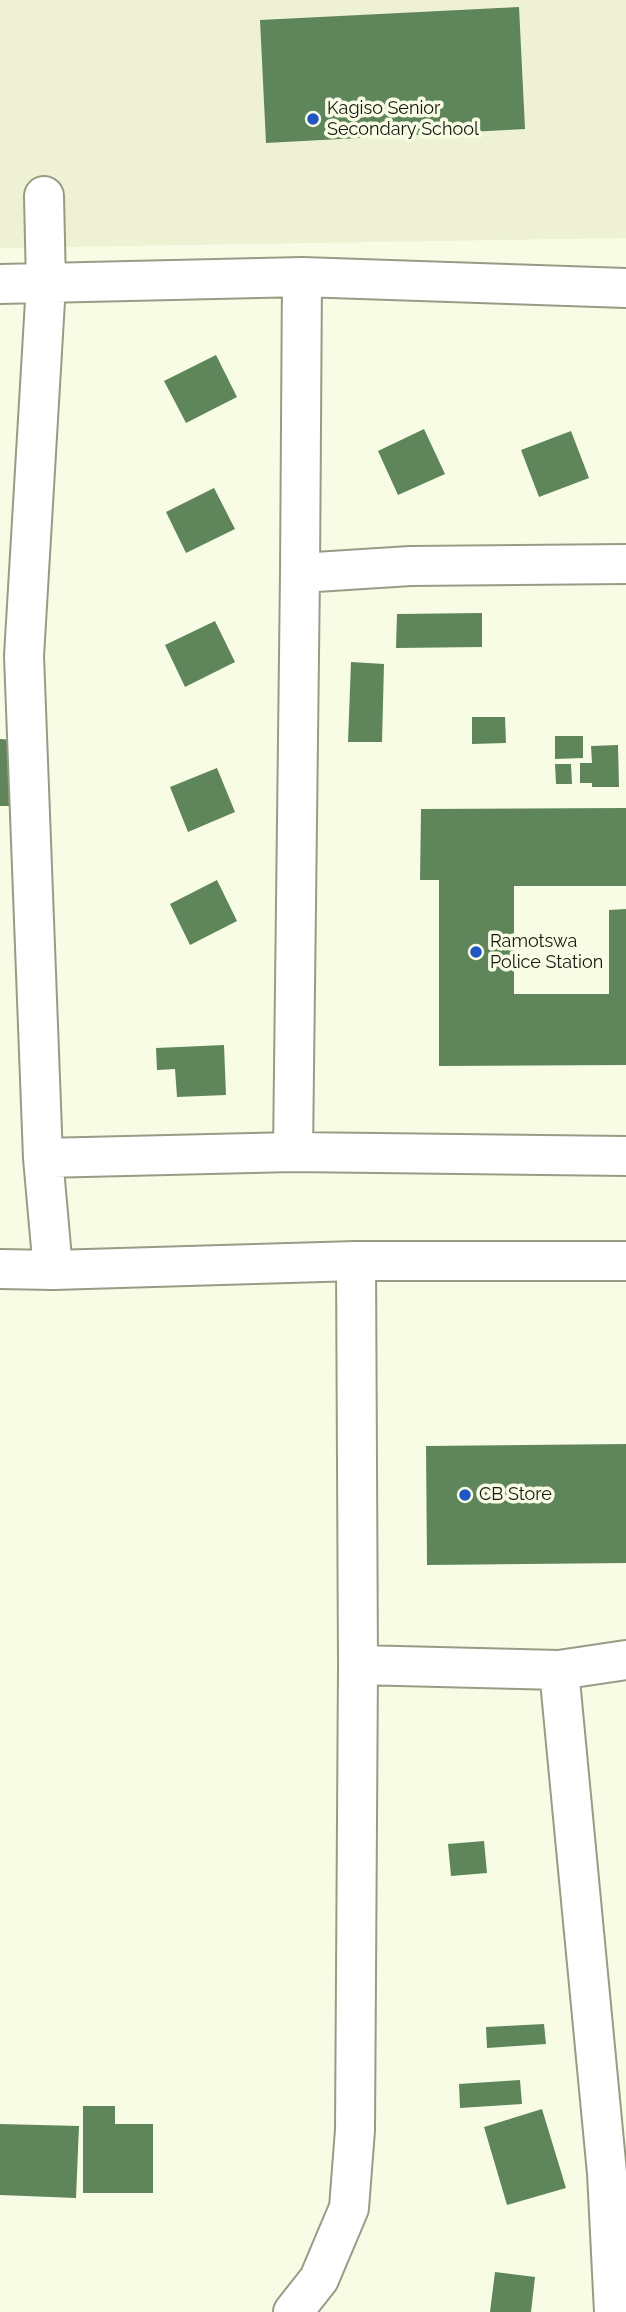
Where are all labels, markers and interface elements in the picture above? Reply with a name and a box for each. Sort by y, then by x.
place label: Kagiso Senior Secondary School [327,98,479,140]
marker: Kagiso Senior Secondary School [305,111,321,127]
place label: Ramotswa Police Station [490,931,603,974]
marker: Ramotswa Police Station [468,944,484,960]
place label: CB Store [479,1484,552,1506]
marker: CB Store [457,1487,473,1503]

